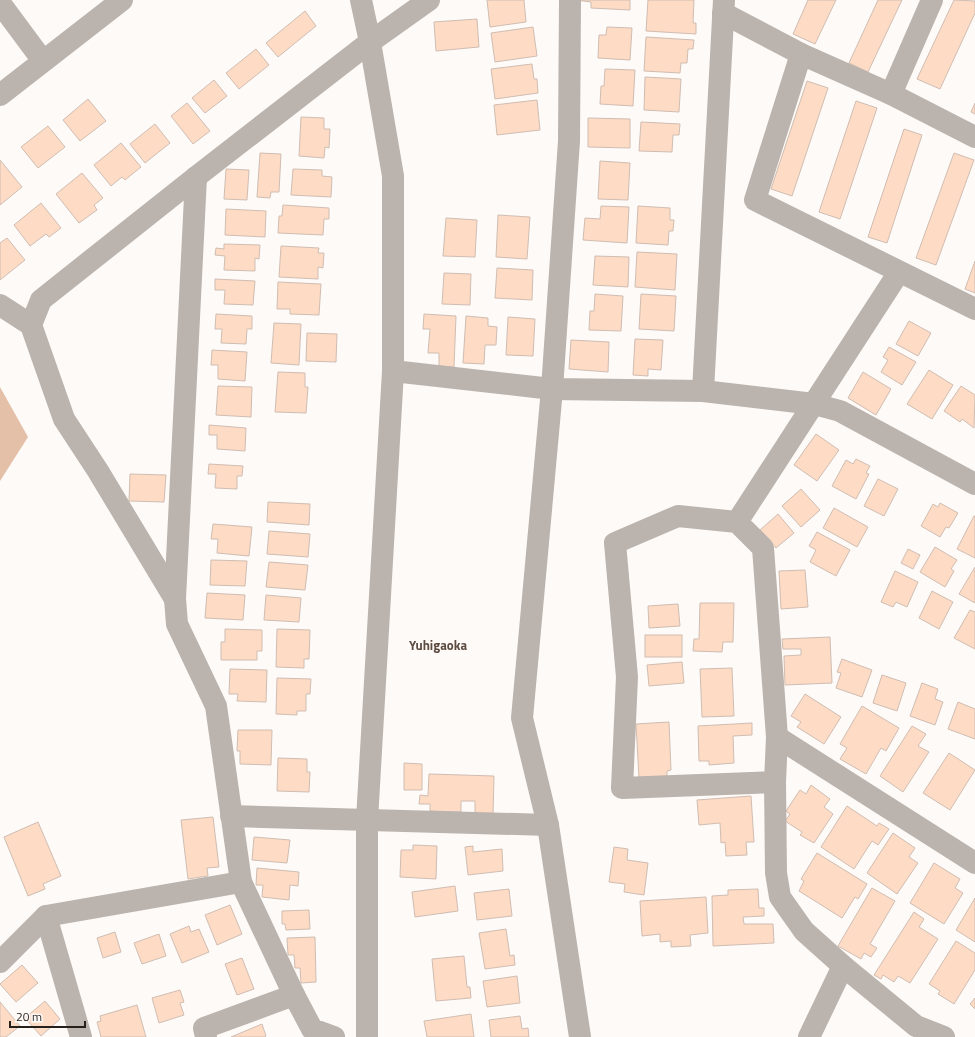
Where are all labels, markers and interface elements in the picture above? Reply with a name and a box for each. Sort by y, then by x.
district label: Yuhigaoka [409,635,467,655]
scale bar [10,1003,85,1029]
text: 20 m [16,1007,42,1026]

